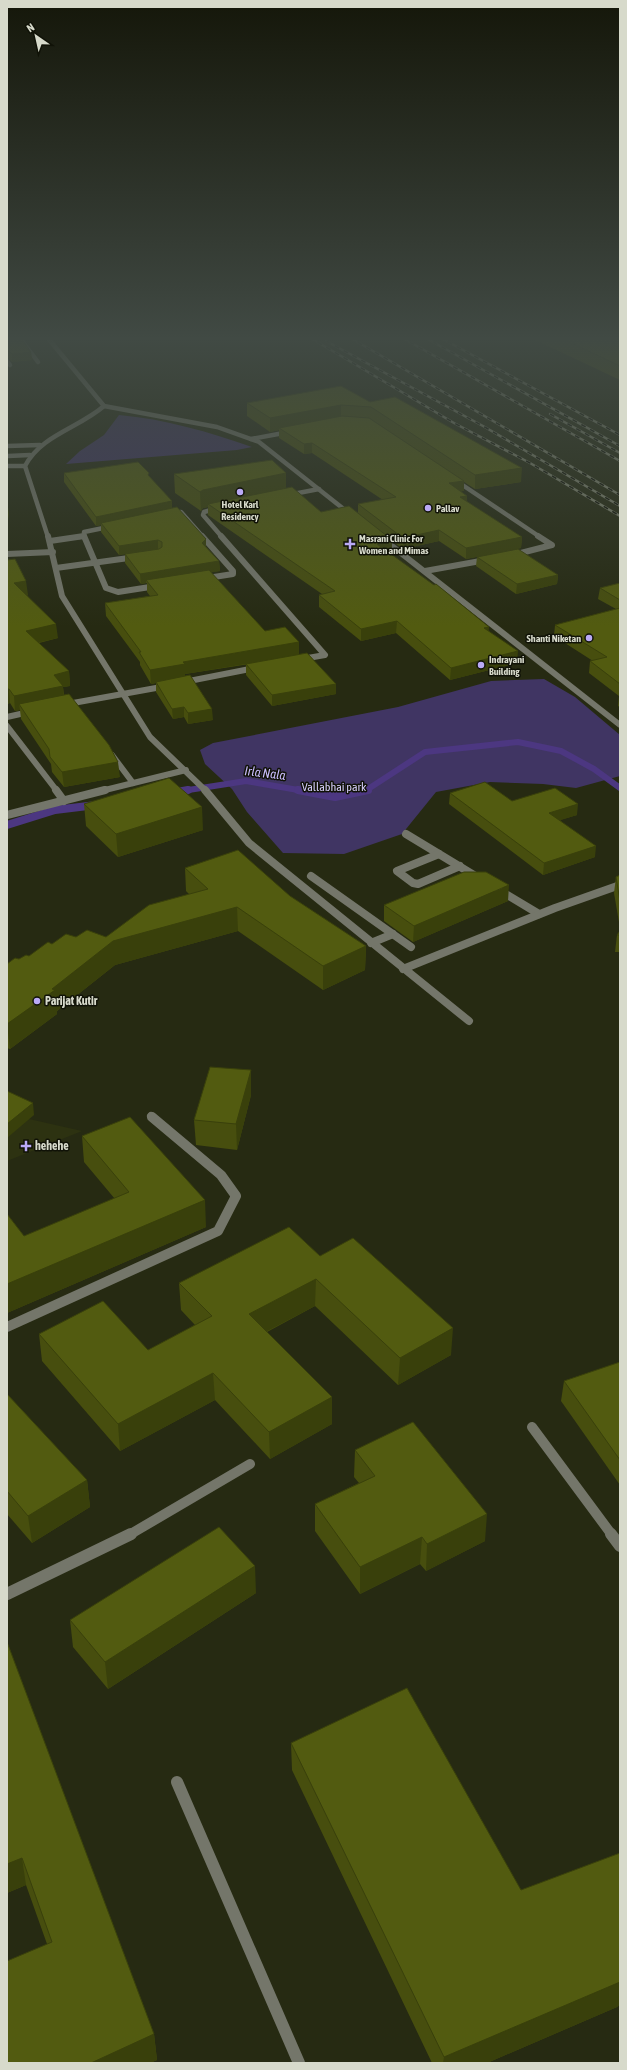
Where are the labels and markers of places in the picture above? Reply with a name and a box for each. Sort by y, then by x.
marker: Hotel Karl Residency [235,487,245,497]
place label: Hotel Karl Residency [221,499,260,522]
marker: Pallav [423,503,433,513]
place label: Pallav [436,503,460,514]
place label: Masrani Clinic For Women and Mimas [358,533,429,556]
marker: Masrani Clinic For Women and Mimas [344,538,356,550]
place label: Shanti Niketan [527,633,581,644]
marker: Shanti Niketan [584,633,594,643]
place label: Indrayani Building [489,654,524,677]
marker: Indrayani Building [476,660,486,670]
place label: Parijat Kutir [45,994,98,1008]
marker: Parijat Kutir [32,996,42,1006]
place label: hehehe [35,1139,69,1153]
marker: hehehe [20,1140,32,1152]

